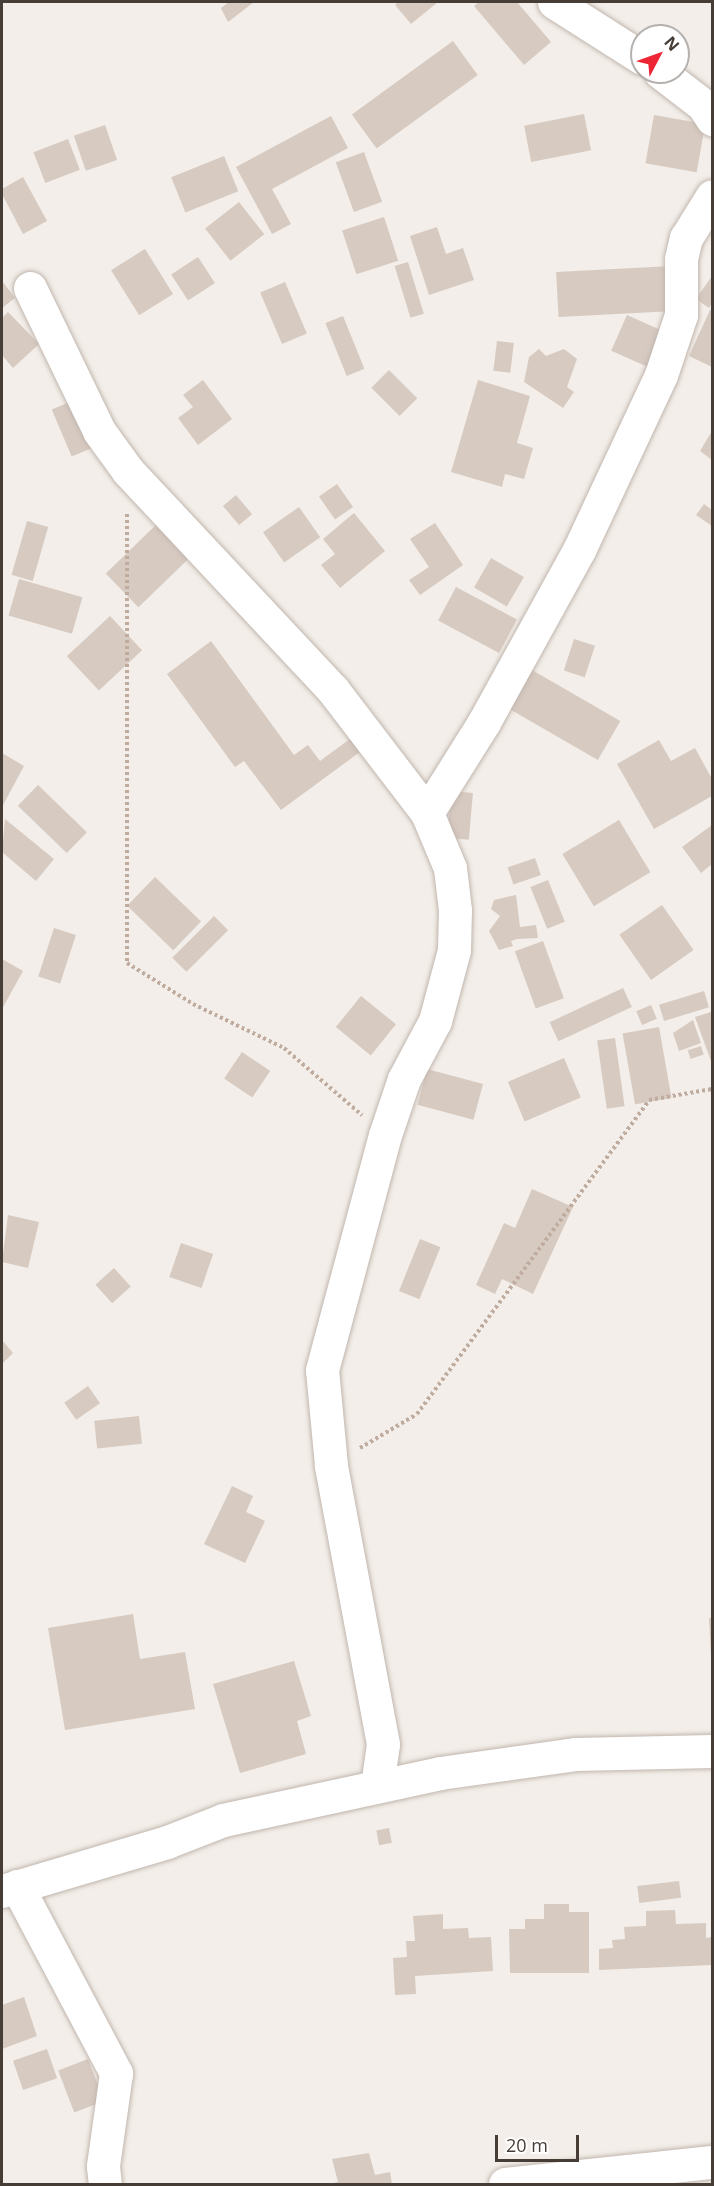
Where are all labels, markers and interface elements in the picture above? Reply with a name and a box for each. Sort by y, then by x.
north arrow [630,24,690,84]
text: N [659,31,685,56]
scale bar [498,2123,582,2161]
text: 20 m [506,2133,548,2157]

